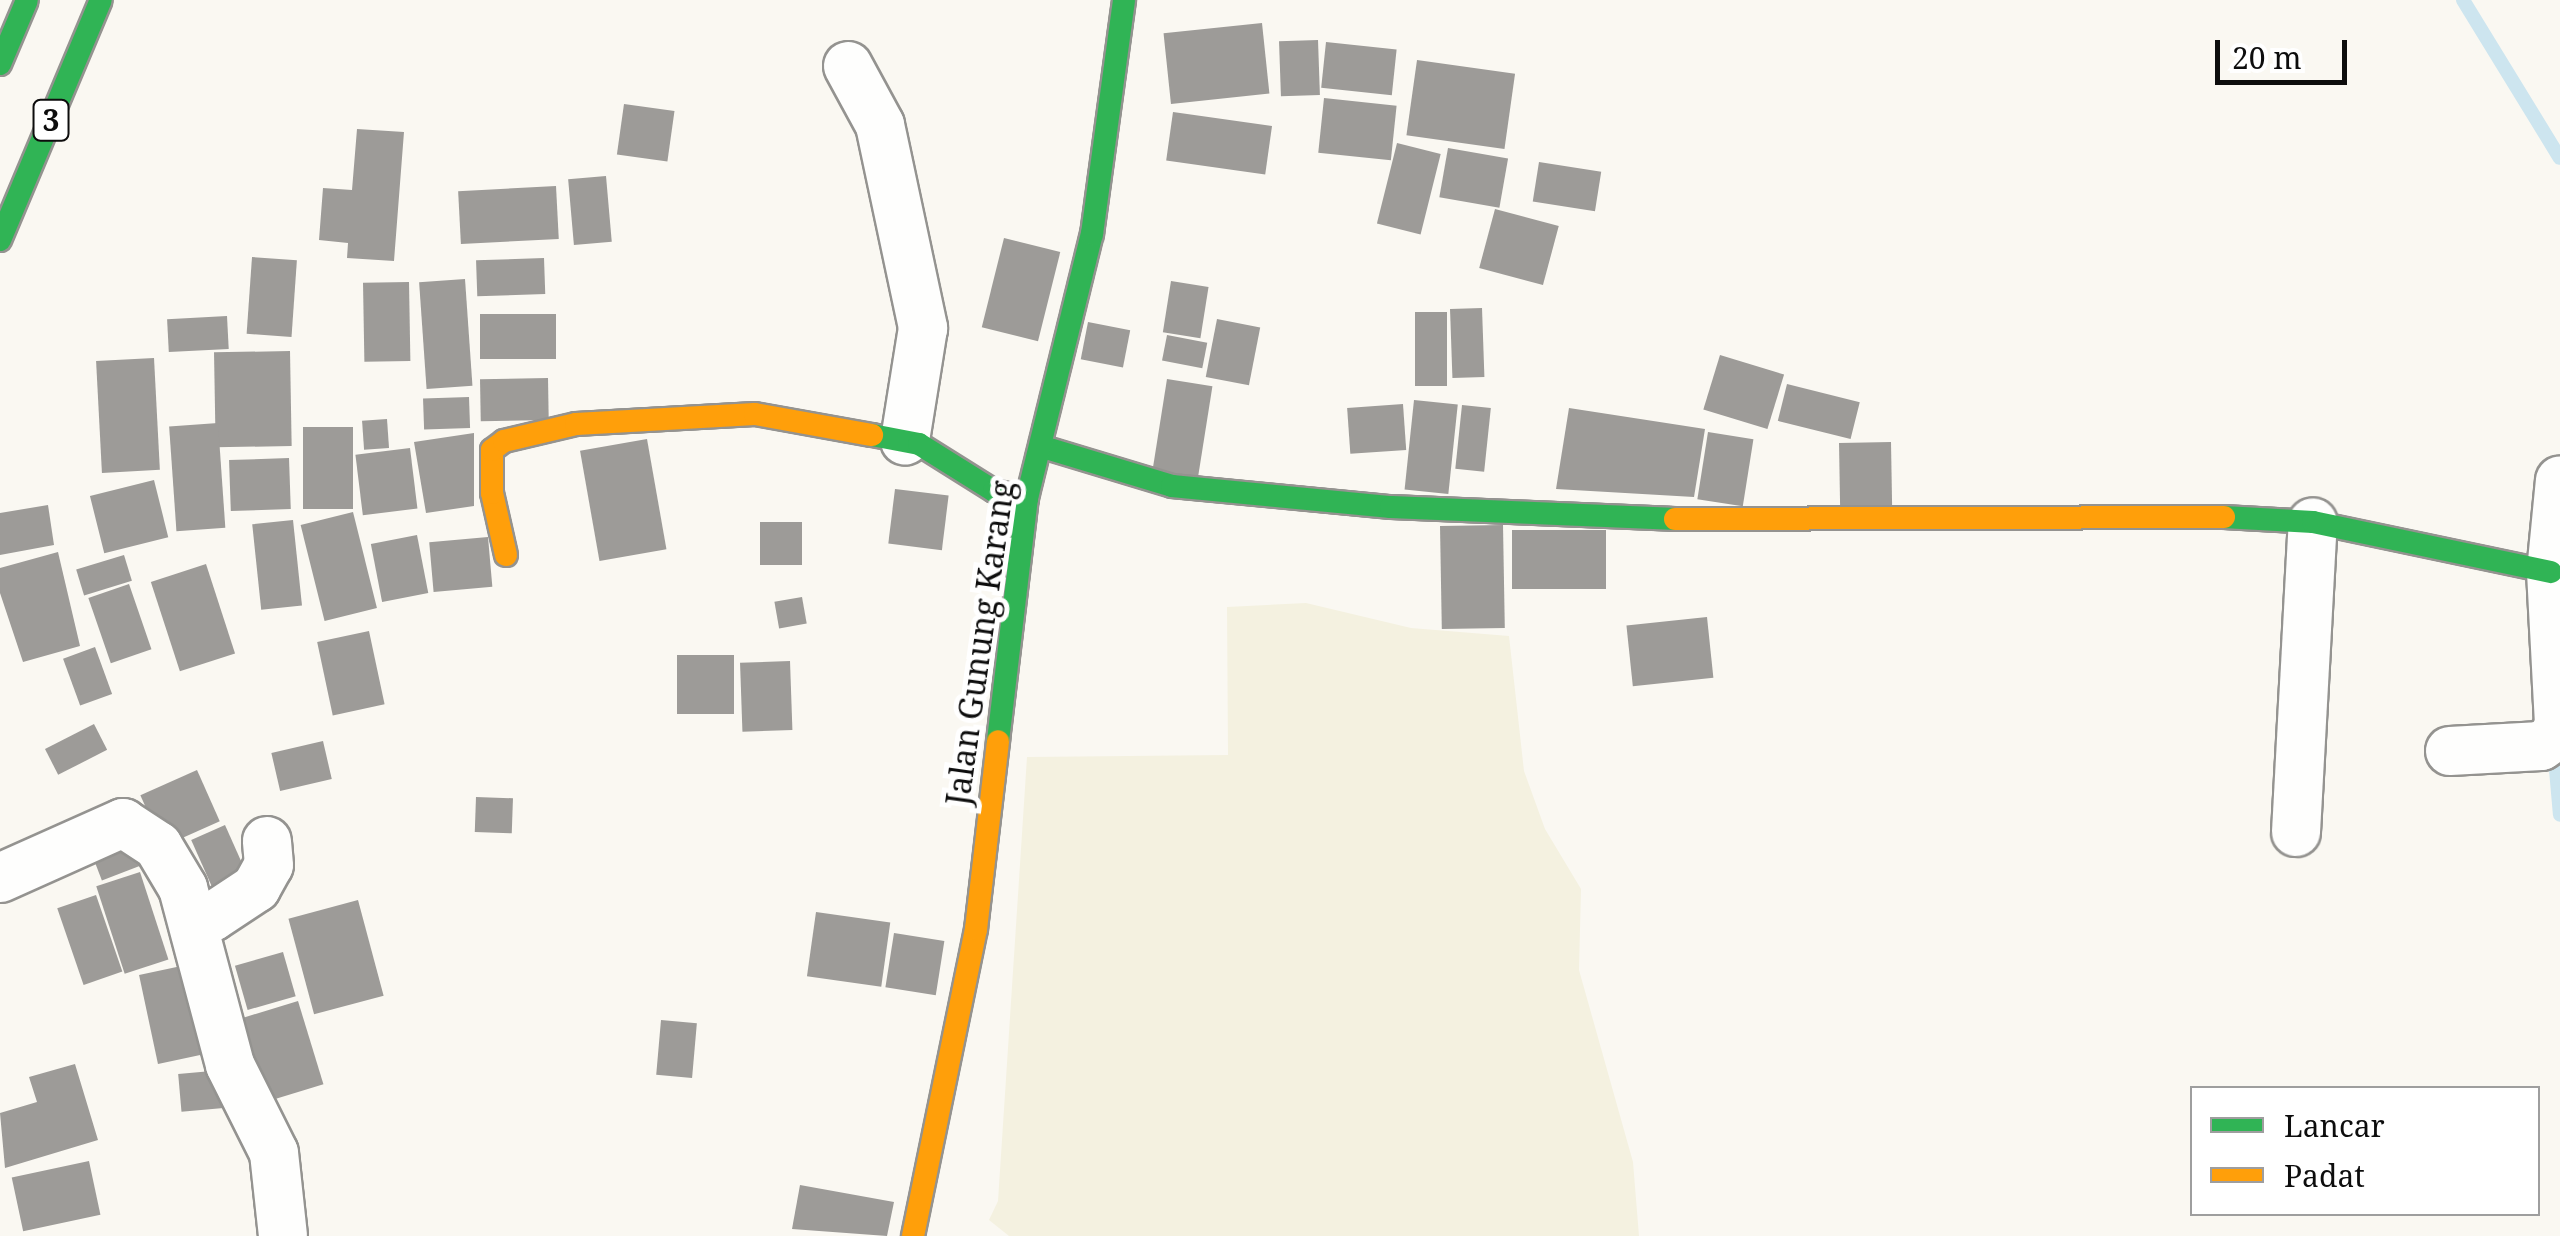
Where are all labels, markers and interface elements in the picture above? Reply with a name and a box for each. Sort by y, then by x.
scale bar [2220,20,2352,82]
text: 20 m [2232,37,2302,78]
road number: 3 [31,95,71,145]
street label: Jalan Gunung Karang [938,478,1022,808]
legend [2190,1086,2540,1216]
text: Lancar [2284,1105,2385,1146]
text: Padat [2284,1155,2365,1196]

